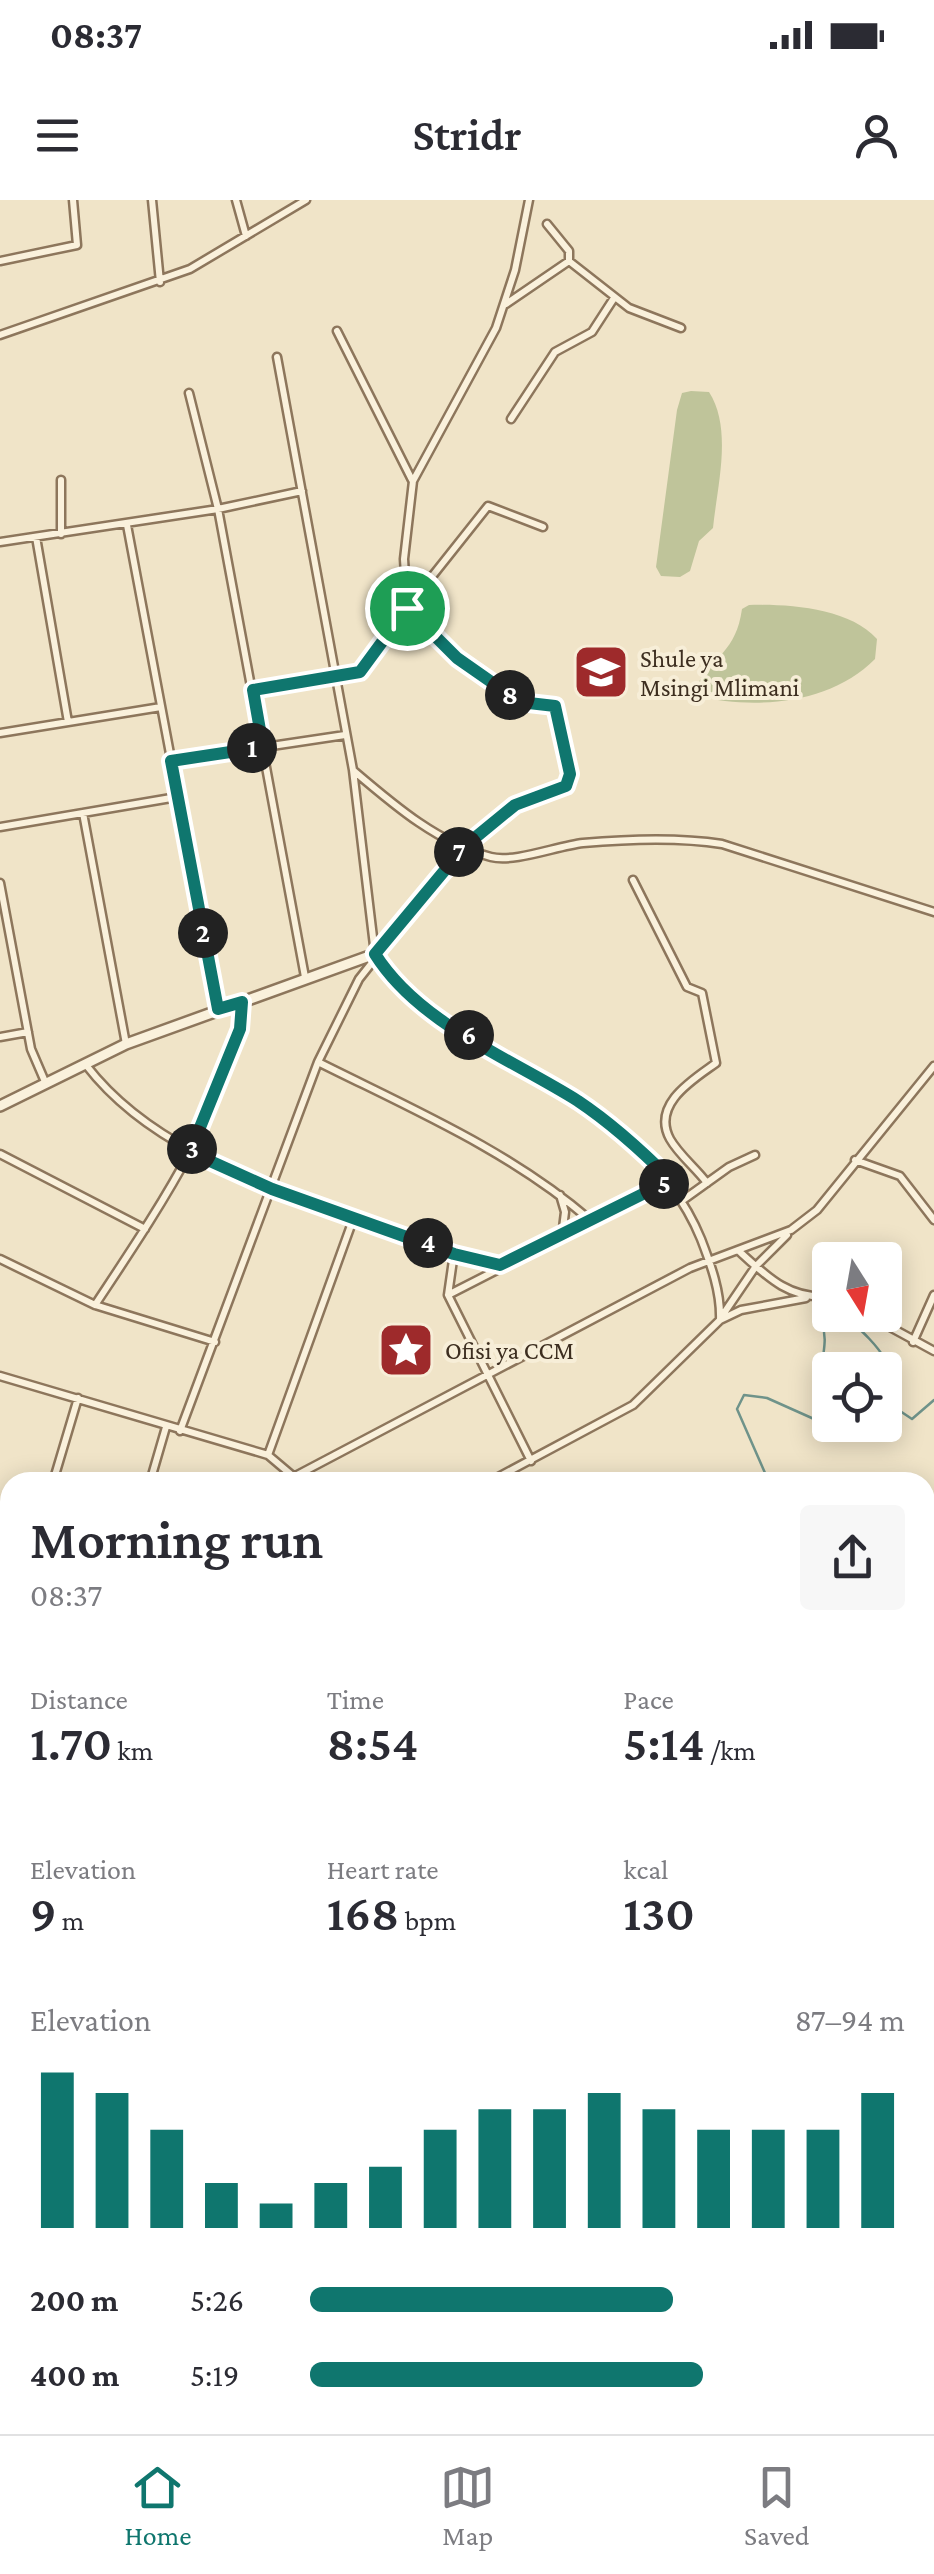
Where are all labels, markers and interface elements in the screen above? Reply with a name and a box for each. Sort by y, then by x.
text: 08:37 [50,14,142,56]
icon: menu [30,108,85,163]
icon: person [849,108,904,163]
text: Stridr [413,110,521,160]
pin [365,566,450,651]
icon: arrive [380,581,435,636]
school or university icon: Shule ya Msingi Mlimani [571,642,631,702]
place label: Shule ya Msingi Mlimani [640,645,799,702]
pin: 8 [485,670,535,720]
text: 8 [502,679,518,710]
pin: 1 [227,723,277,773]
text: 1 [247,732,257,763]
pin: 7 [434,827,484,877]
text: 7 [452,836,466,867]
pin: 2 [178,908,228,958]
text: 2 [196,917,210,948]
pin: 6 [444,1010,494,1060]
text: 6 [461,1019,477,1050]
pin: 3 [167,1124,217,1174]
text: 3 [185,1133,199,1164]
pin: 5 [639,1159,689,1209]
text: 5 [657,1168,671,1199]
pin: 4 [403,1218,453,1268]
text: 4 [420,1227,436,1258]
north arrow [812,1242,902,1332]
map controls [812,1242,902,1442]
place icon: Ofisi ya CCM [376,1320,436,1380]
place label: Ofisi ya CCM [445,1337,574,1365]
button: locate [812,1352,902,1442]
button: share [800,1505,905,1610]
text: Morning run [30,1509,323,1570]
text: 08:37 [30,1577,102,1613]
text: Distance [30,1684,128,1715]
text: Time [327,1684,384,1715]
text: Pace [623,1684,674,1715]
text: 1.70 [30,1715,112,1771]
text: 8:54 [327,1715,418,1771]
text: 5:14 [623,1715,705,1771]
text: km [112,1735,153,1766]
text: /km [705,1735,756,1766]
text: Elevation [30,1854,136,1885]
text: Heart rate [327,1854,439,1885]
text: kcal [623,1854,668,1885]
text: 9 [30,1885,57,1941]
text: 168 [327,1885,399,1941]
text: 130 [623,1885,695,1941]
text: m [57,1905,84,1936]
text: bpm [399,1905,456,1936]
text: Elevation [30,2002,151,2038]
text: 87–94 m [795,2002,905,2038]
text: 200 m [30,2282,118,2318]
text: 5:26 [190,2282,244,2318]
text: 400 m [30,2357,119,2393]
text: 5:19 [190,2357,239,2393]
tab: Home [124,2460,191,2551]
tab: Map [440,2460,495,2551]
tab: Saved [744,2460,810,2551]

